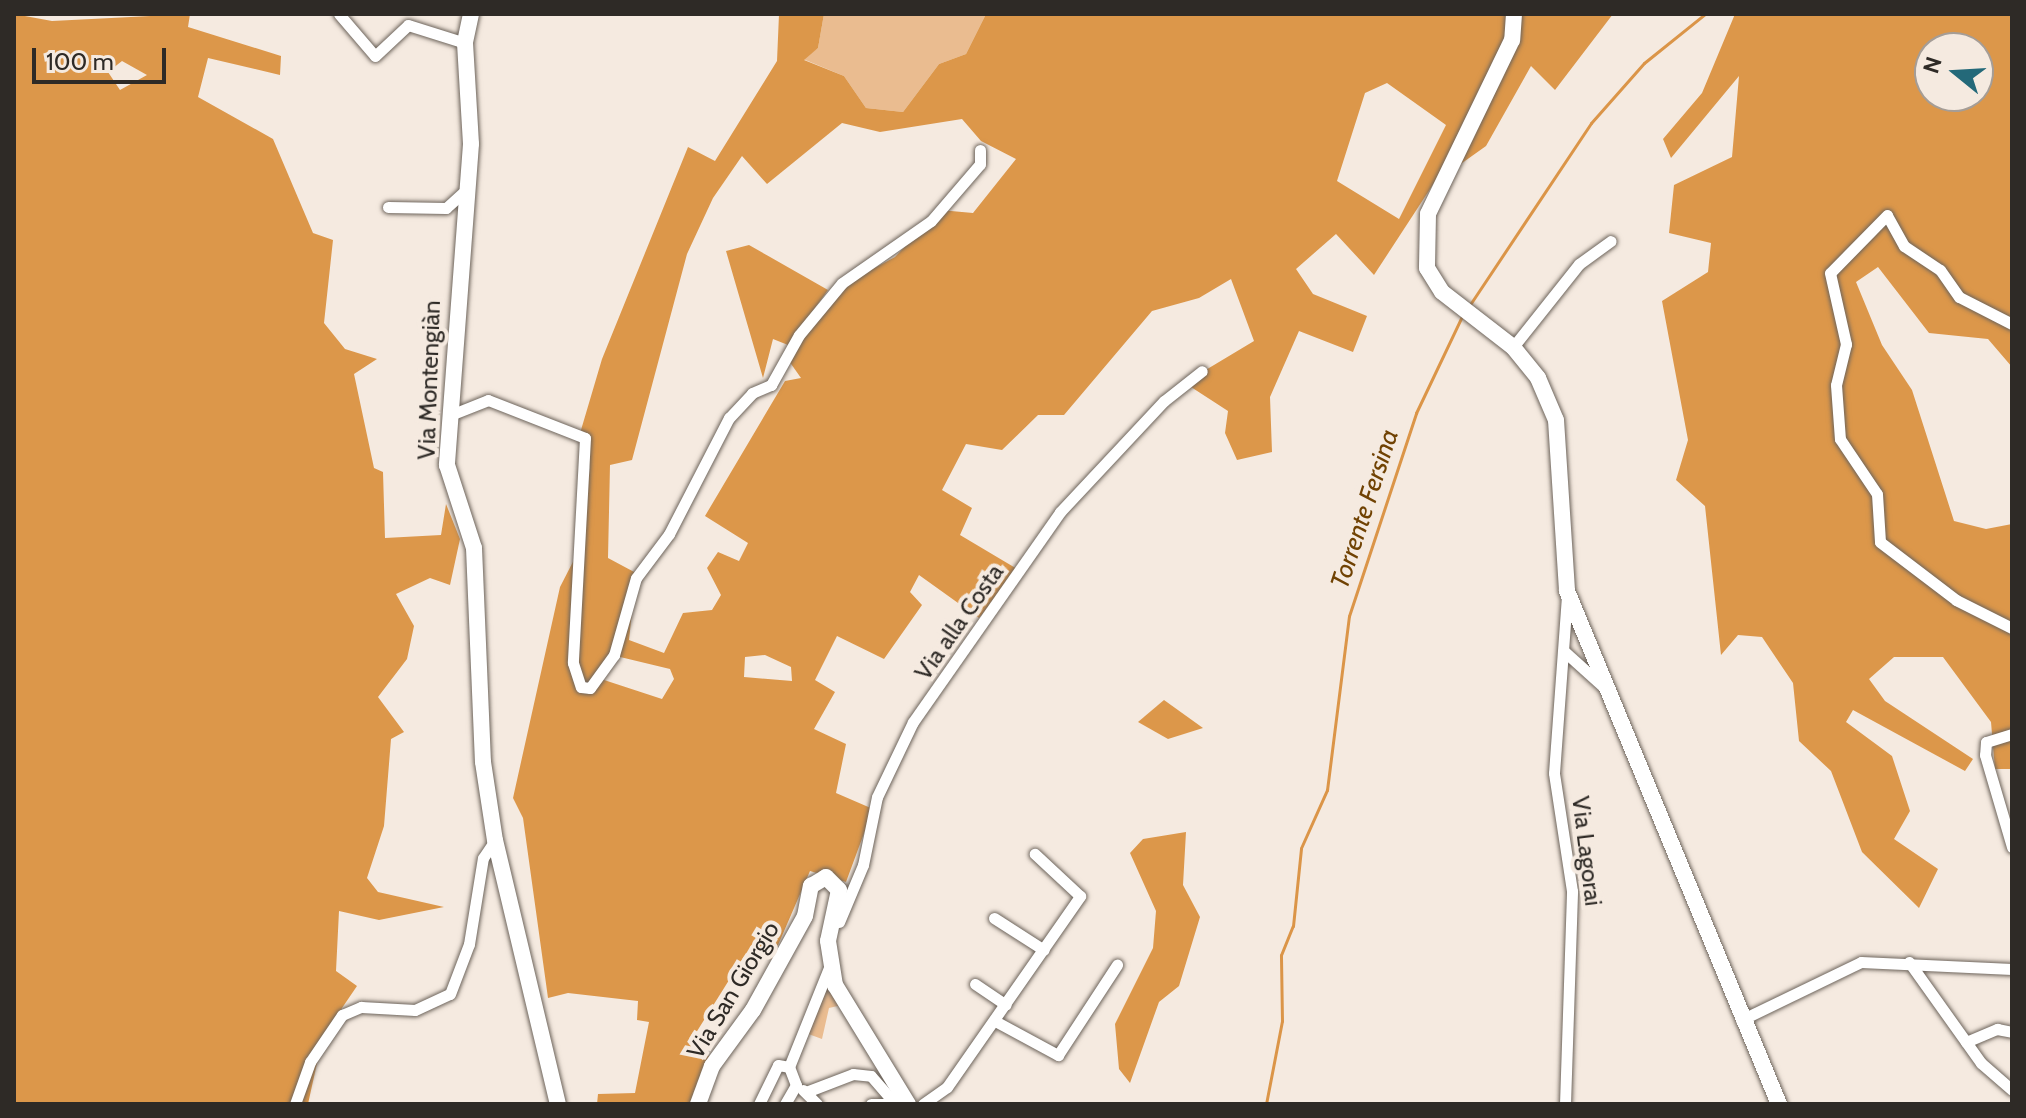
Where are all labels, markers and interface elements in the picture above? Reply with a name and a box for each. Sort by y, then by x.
scale bar [36,32,170,82]
north arrow [1914,32,1994,112]
text: 100 m [46,47,114,76]
text: N [1917,53,1948,77]
street label: Via Montengiàn [412,300,446,460]
water label: Torrente Fersina [1325,425,1405,593]
street label: Via alla Costa [909,559,1009,685]
street label: Via Lagorai [1566,794,1608,908]
street label: Via San Giorgio [681,916,785,1064]

